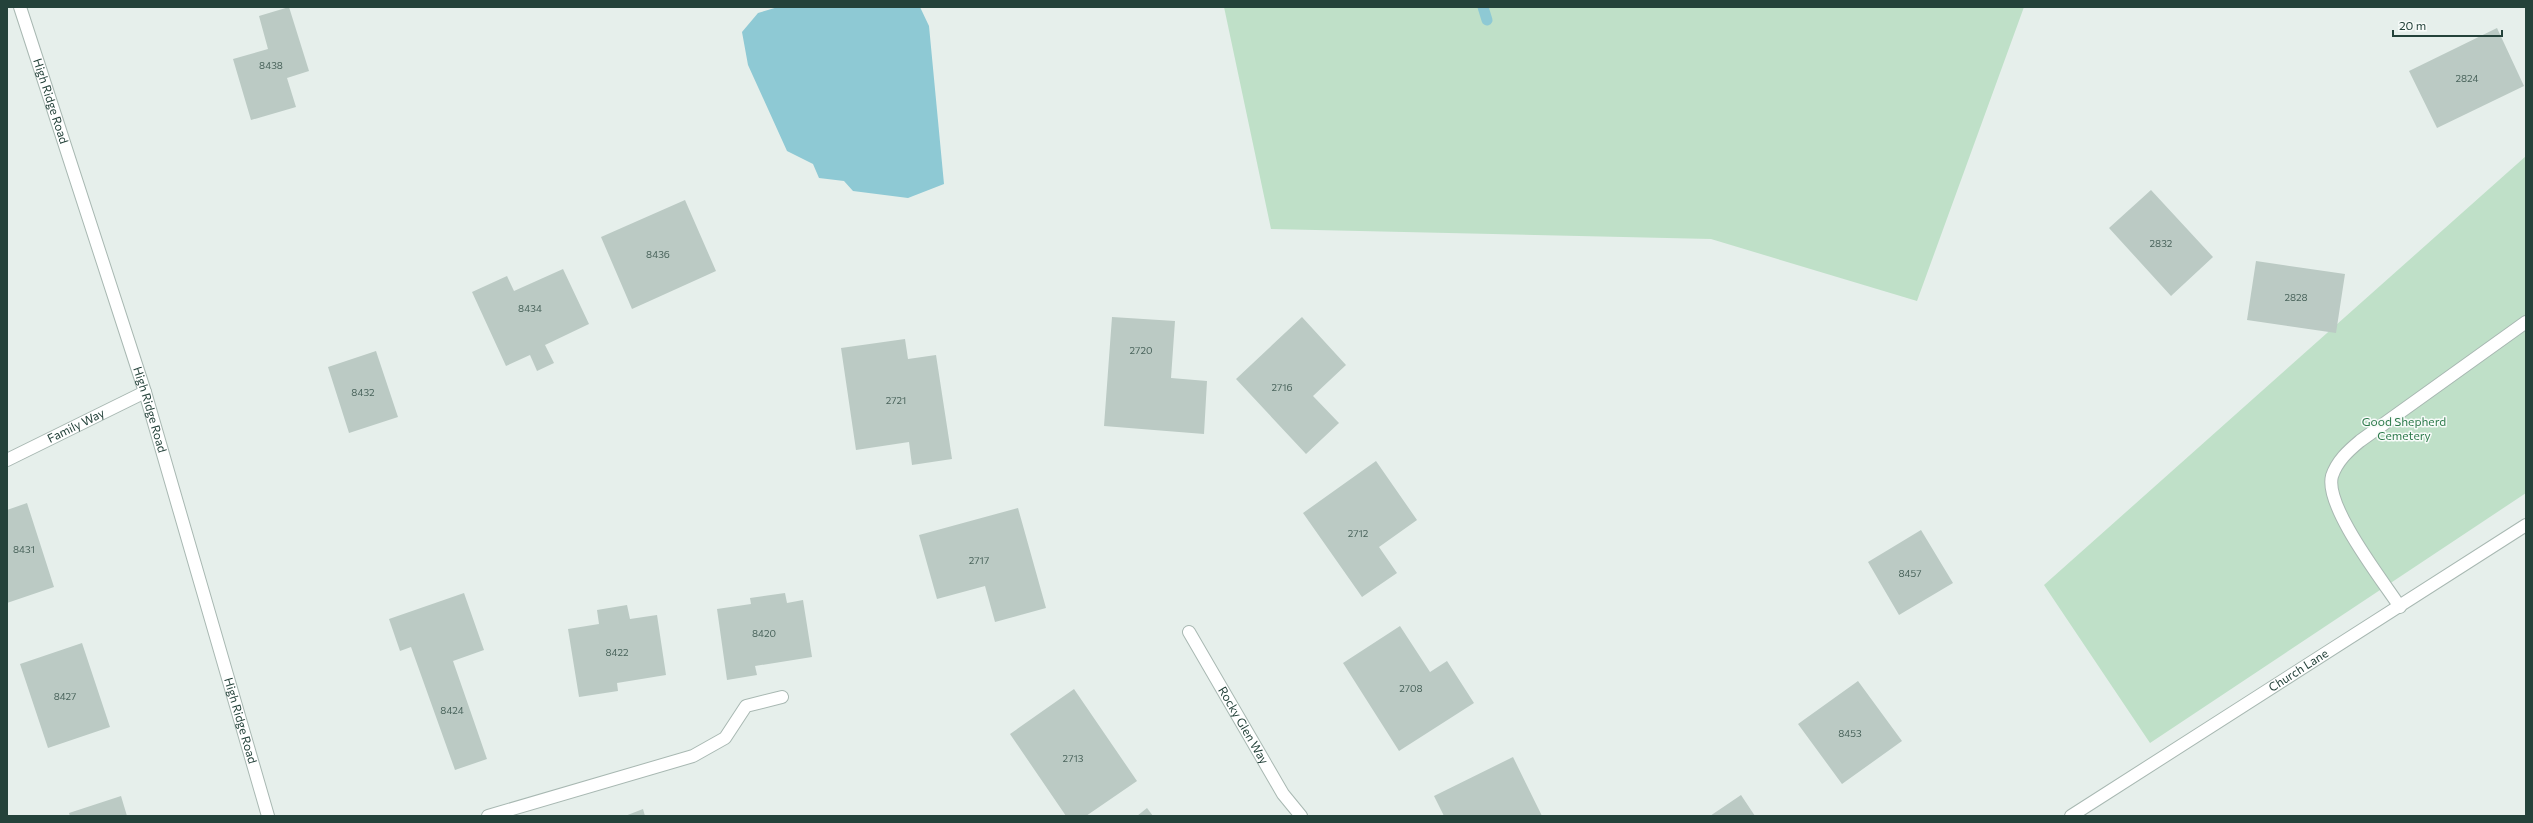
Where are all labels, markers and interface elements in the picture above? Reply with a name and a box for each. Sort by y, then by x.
scale bar [2393,12,2502,38]
text: 20 m [2399,18,2426,32]
street label: High Ridge Road [31,56,72,145]
house number: 8438 [259,59,283,71]
house number: 2824 [2456,72,2478,84]
house number: 2832 [2150,237,2173,249]
house number: 8436 [646,248,670,260]
house number: 2828 [2284,291,2308,303]
house number: 8434 [518,302,542,314]
house number: 2720 [1130,344,1152,356]
street label: High Ridge Road [131,365,170,454]
house number: 2716 [1271,381,1293,393]
house number: 8432 [351,386,375,398]
house number: 2721 [886,394,906,406]
street label: Family Way [45,405,107,445]
park label: Good Shepherd Cemetery [2362,414,2446,442]
house number: 2712 [1348,527,1369,539]
house number: 8431 [13,543,35,555]
house number: 2717 [969,554,989,566]
house number: 8457 [1898,567,1922,579]
house number: 8420 [752,627,776,639]
street label: Church Lane [2266,645,2330,694]
house number: 8422 [605,646,629,658]
street label: High Ridge Road [222,676,260,765]
house number: 2708 [1399,682,1423,694]
street label: Rocky Glen Way [1216,684,1272,766]
house number: 8427 [54,690,76,702]
house number: 8424 [440,704,464,716]
house number: 8453 [1838,727,1862,739]
house number: 2713 [1063,752,1084,764]

